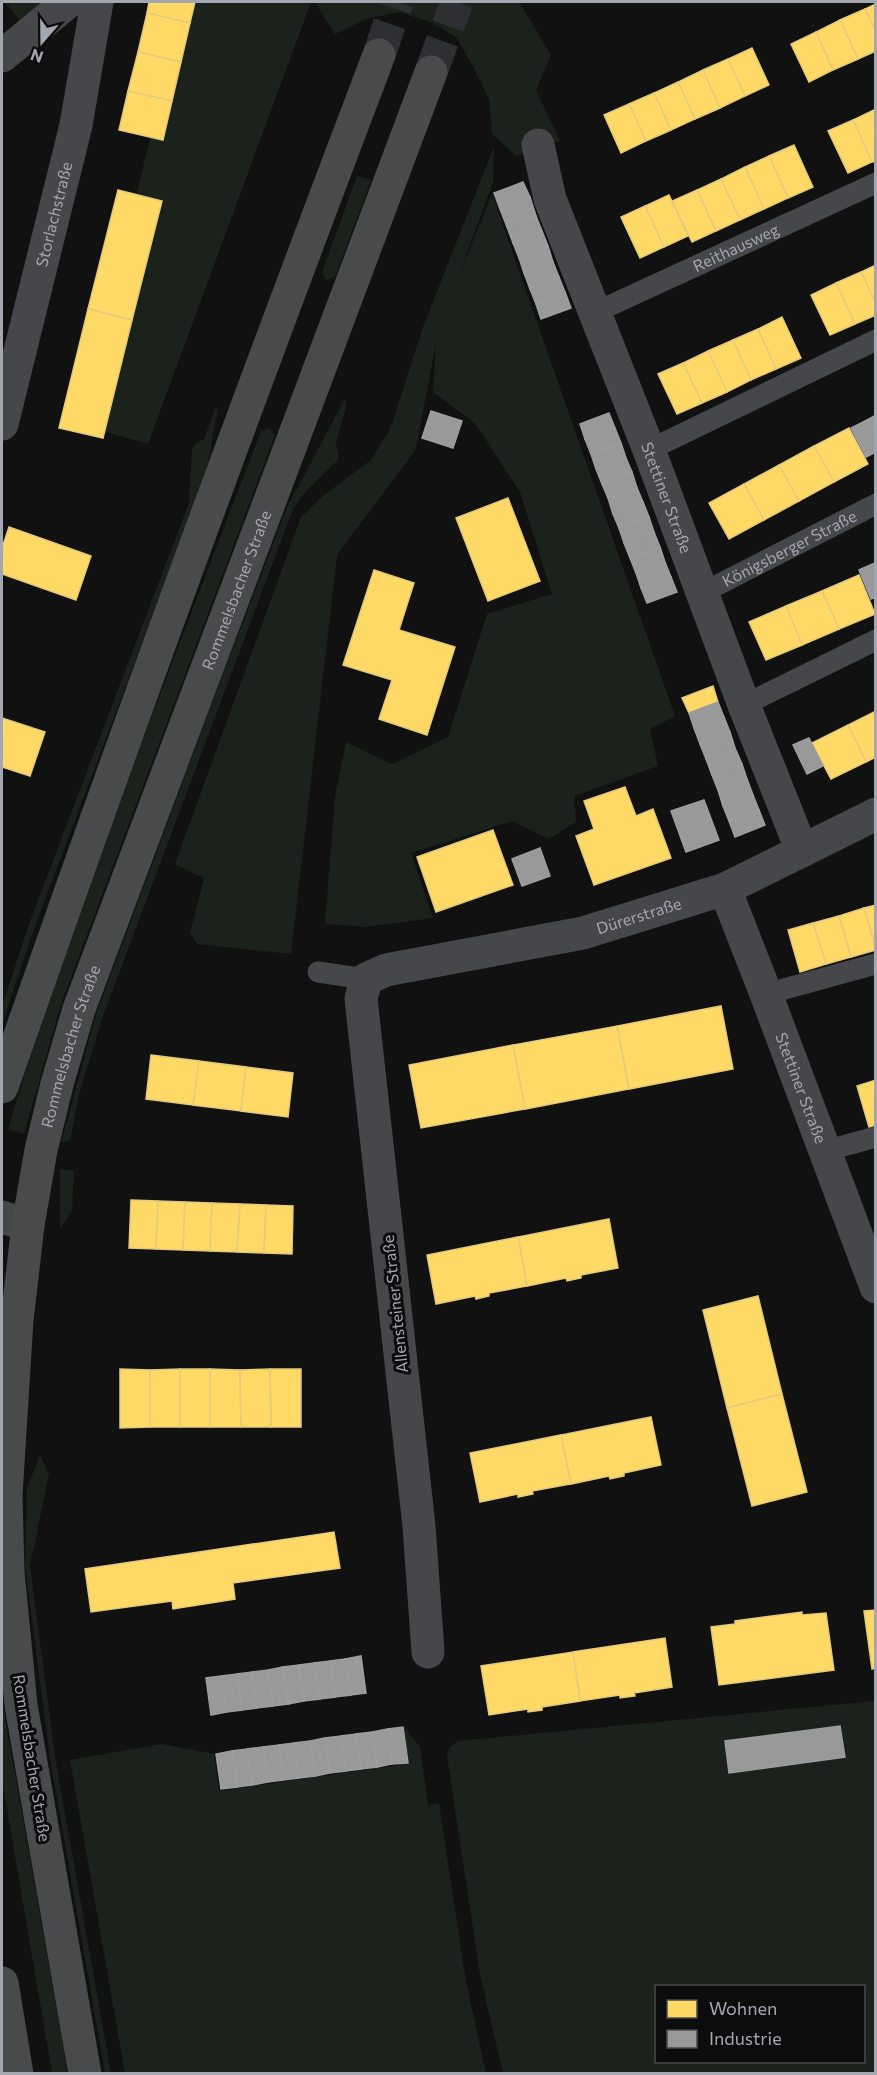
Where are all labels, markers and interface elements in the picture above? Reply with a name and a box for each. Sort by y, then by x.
north arrow [12,12,72,72]
text: N [28,46,46,68]
street label: Storlachstraße [31,160,76,269]
street label: Reithausweg [690,219,782,275]
street label: Stettiner Straße [638,439,697,556]
street label: Königsberger Straße [719,506,859,590]
street label: Rommelsbacher Straße [197,507,275,672]
street label: Dürerstraße [594,893,684,937]
street label: Rommelsbacher Straße [37,962,104,1130]
street label: Stettiner Straße [772,1030,831,1146]
street label: Allensteiner Straße [378,1234,411,1374]
street label: Rommelsbacher Straße [10,1673,55,1843]
legend [655,1985,865,2063]
text: Wohnen [709,1997,777,2019]
text: Industrie [709,2027,782,2049]

